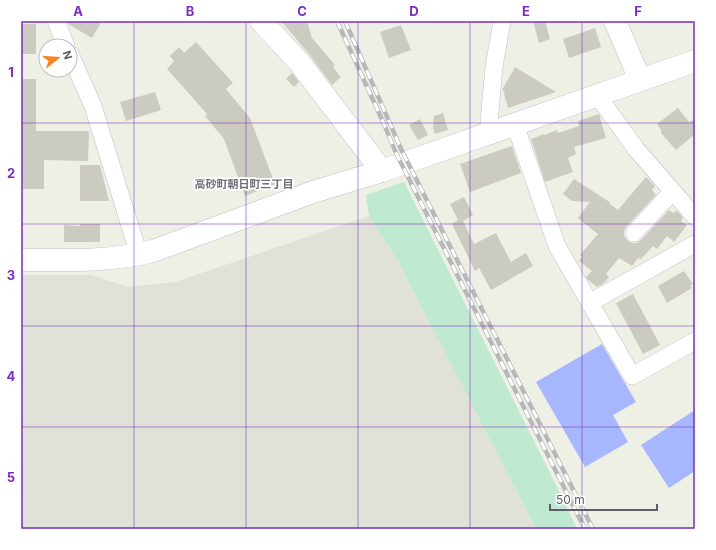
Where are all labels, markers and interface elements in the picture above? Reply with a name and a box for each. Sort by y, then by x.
text: A [73,3,83,19]
text: B [186,3,195,19]
text: C [297,3,307,19]
text: D [409,3,419,19]
text: E [522,3,530,19]
text: F [634,3,642,19]
north arrow [38,38,78,78]
text: N [60,49,75,61]
text: 1 [8,64,14,80]
text: 2 [7,165,15,181]
district label: 高砂町朝日町三丁目 [195,177,294,191]
text: 3 [7,267,15,283]
text: 4 [7,368,16,384]
text: 5 [7,469,15,485]
scale bar [550,486,657,512]
text: 50 m [556,492,585,507]

